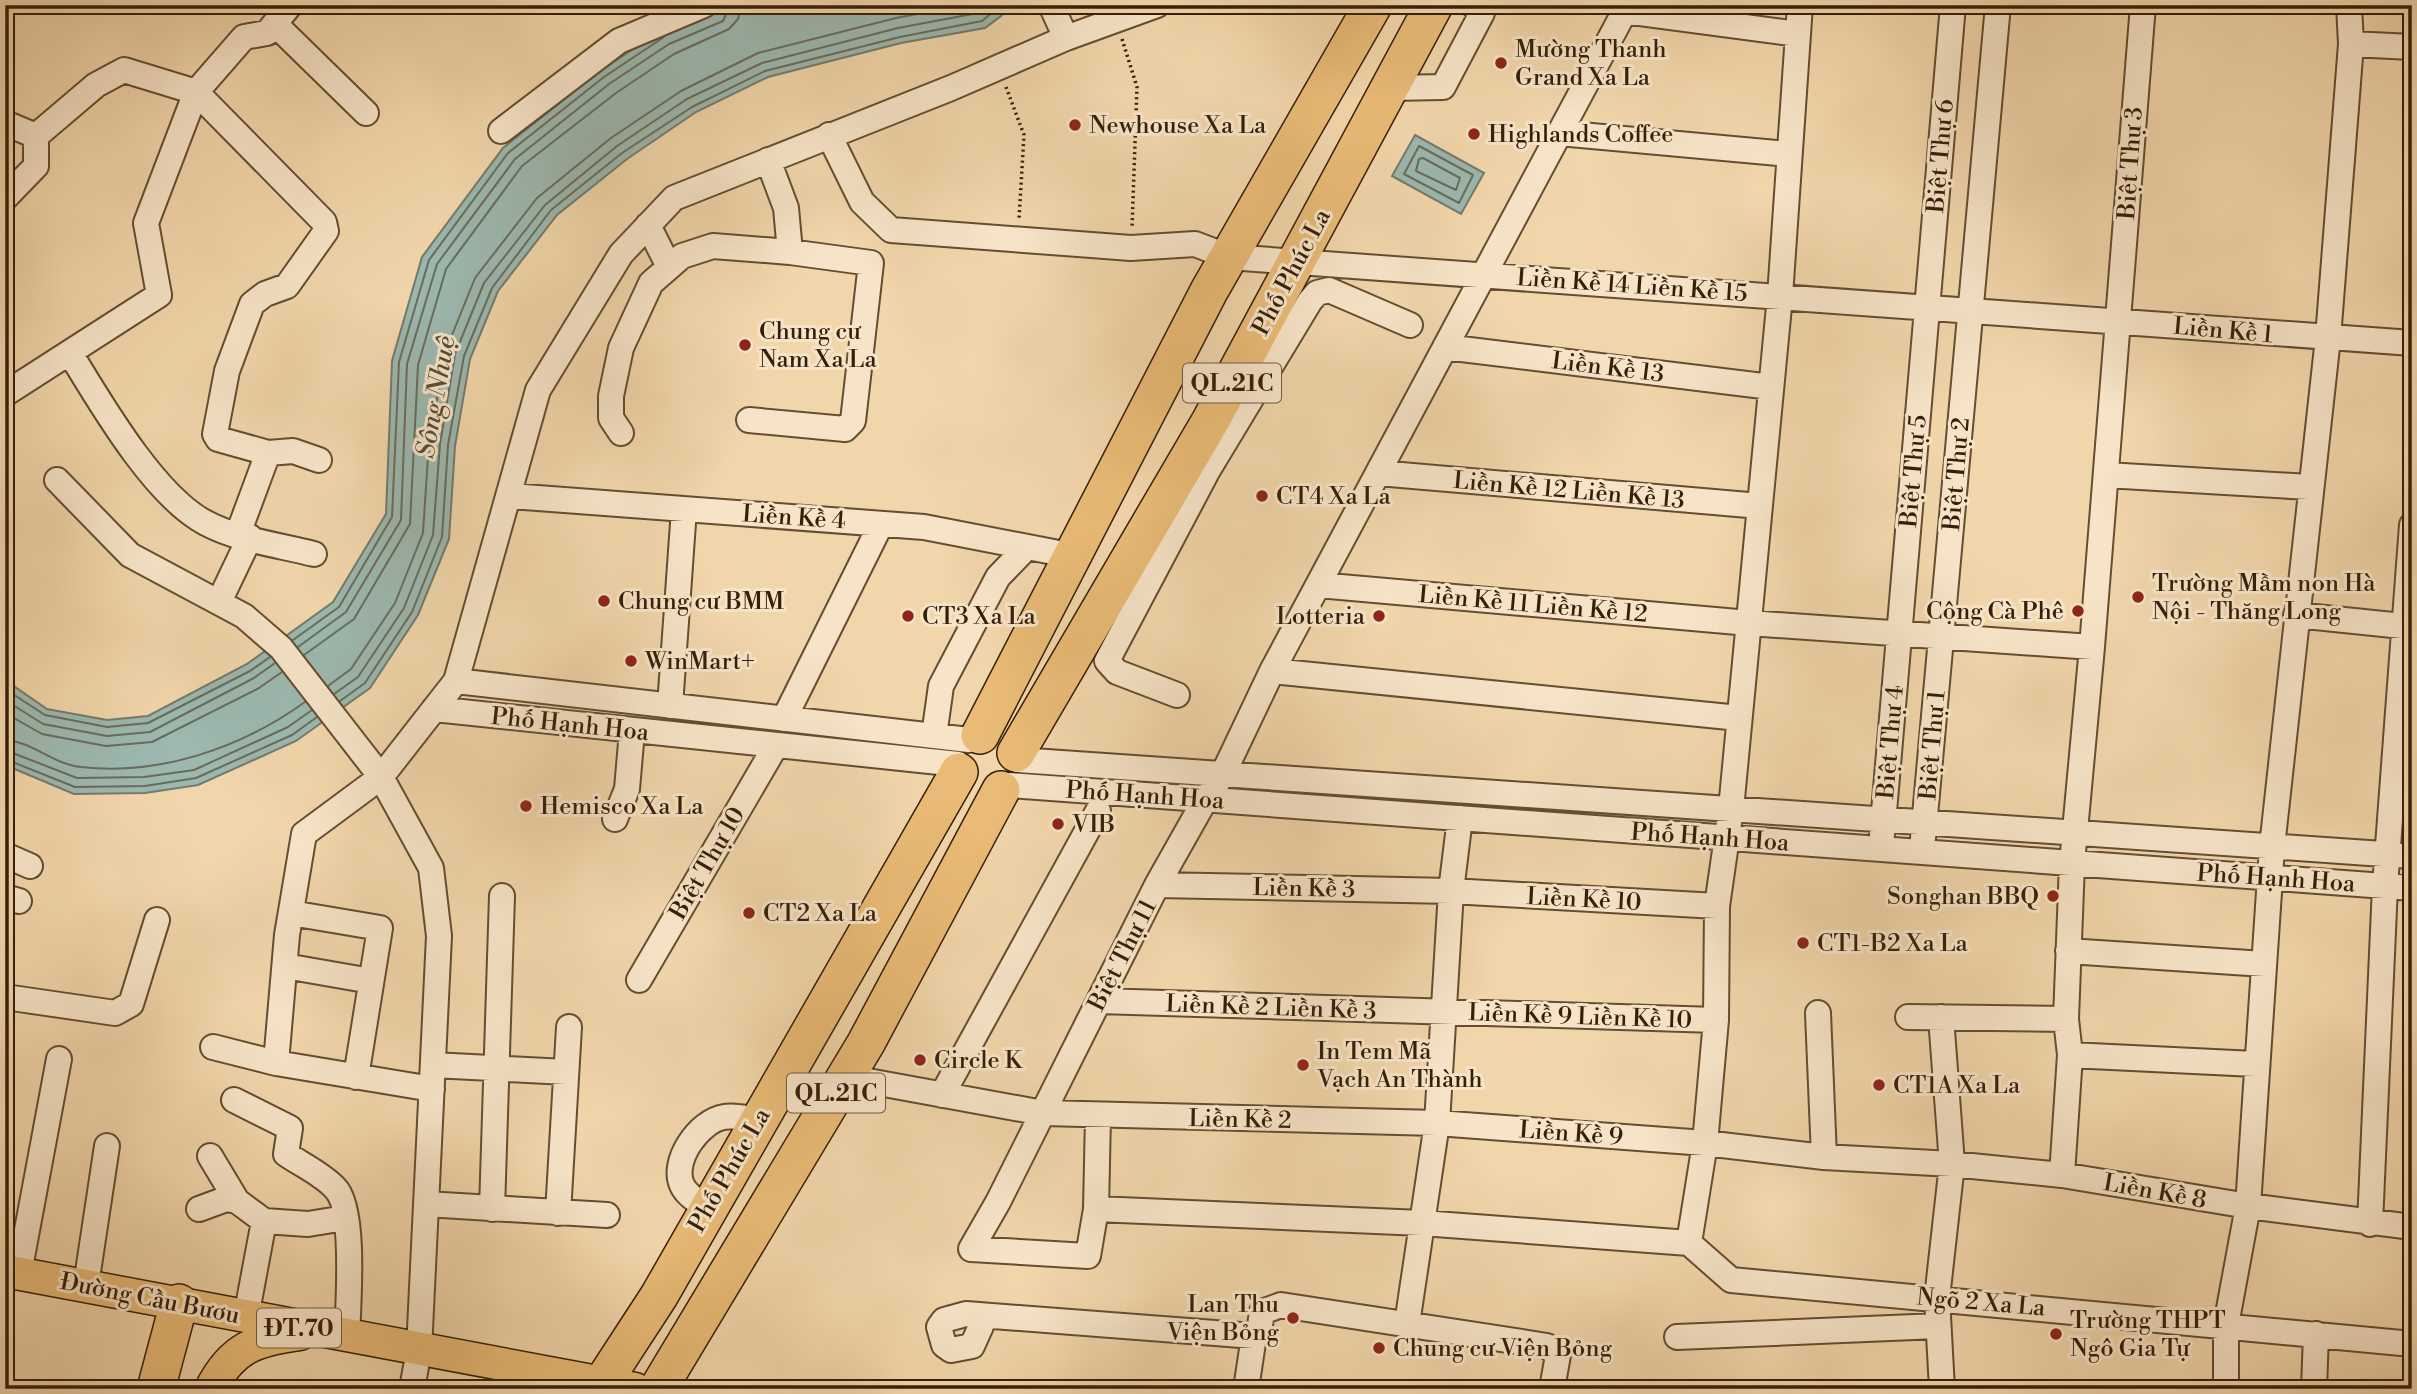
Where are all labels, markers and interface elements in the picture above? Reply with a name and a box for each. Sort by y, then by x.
place label: Mường Thanh Grand Xa La [1515,35,1667,93]
marker: Mường Thanh Grand Xa La [1493,55,1509,71]
street label: Biệt Thự 6 [1921,98,1961,215]
street label: Biệt Thự 3 [2112,106,2150,221]
place label: Newhouse Xa La [1089,111,1267,141]
marker: Newhouse Xa La [1067,117,1083,133]
place label: Highlands Coffee [1488,120,1673,150]
marker: Highlands Coffee [1466,126,1482,142]
street label: Phố Phúc La [1246,203,1338,341]
street label: Liền Kề 14 Liền Kề 15 [1515,263,1748,309]
street label: Liền Kề 1 [2172,312,2275,350]
place label: Chung cư Nam Xa La [759,317,877,375]
water label: Sông Nhuệ [410,333,463,461]
marker: Chung cư Nam Xa La [737,337,753,353]
street label: Liền Kề 13 [1550,346,1666,390]
road number: QL.21C [1183,364,1281,402]
street label: Biệt Thự 5 [1894,414,1934,530]
street label: Biệt Thự 2 [1937,416,1977,533]
street label: Liền Kề 12 Liền Kề 13 [1452,466,1686,516]
place label: CT4 Xa La [1276,482,1391,512]
marker: CT4 Xa La [1254,488,1270,504]
street label: Liền Kề 4 [741,499,847,537]
place label: Trường Mầm non Hà Nội - Thăng Long [2152,569,2376,627]
street label: Liền Kề 11 Liền Kề 12 [1417,580,1649,630]
place label: Chung cư BMM [618,587,784,617]
marker: Trường Mầm non Hà Nội - Thăng Long [2130,589,2146,605]
marker: Chung cư BMM [596,593,612,609]
place label: Cộng Cà Phê [1926,597,2064,627]
place label: CT3 Xa La [922,602,1036,632]
place label: Lotteria [1276,602,1366,632]
marker: Cộng Cà Phê [2070,603,2086,619]
marker: CT3 Xa La [900,608,916,624]
marker: Lotteria [1371,608,1387,624]
place label: WinMart+ [644,647,755,677]
marker: WinMart+ [623,653,639,669]
street label: Biệt Thự 4 [1871,684,1911,801]
street label: Biệt Thự 1 [1913,688,1953,802]
street label: Phố Hạnh Hoa [489,702,651,748]
street label: Phố Hạnh Hoa [1065,775,1226,817]
place label: Hemisco Xa La [540,792,704,822]
marker: Hemisco Xa La [518,798,534,814]
street label: Biệt Thự 10 [663,802,752,926]
place label: VIB [1071,810,1115,840]
marker: VIB [1050,816,1066,832]
street label: Phố Hạnh Hoa [1630,817,1791,859]
street label: Phố Hạnh Hoa [2196,858,2357,900]
street label: Liền Kề 3 [1252,873,1356,905]
street label: Liền Kề 10 [1526,882,1642,918]
place label: Songhan BBQ [1887,882,2039,912]
marker: Songhan BBQ [2045,888,2061,904]
street label: Biệt Thự 11 [1082,894,1164,1017]
place label: CT2 Xa La [763,899,878,929]
marker: CT2 Xa La [741,905,757,921]
place label: CT1-B2 Xa La [1817,929,1969,959]
marker: CT1-B2 Xa La [1795,935,1811,951]
street label: Liền Kề 2 Liền Kề 3 [1165,989,1377,1027]
street label: Liền Kề 9 Liền Kề 10 [1467,998,1693,1036]
place label: In Tem Mã Vạch An Thành [1316,1037,1483,1095]
place label: Circle K [934,1046,1024,1076]
marker: Circle K [912,1052,928,1068]
marker: In Tem Mã Vạch An Thành [1295,1057,1311,1073]
place label: CT1A Xa La [1893,1071,2021,1101]
road number: QL.21C [787,1074,885,1112]
marker: CT1A Xa La [1871,1077,1887,1093]
street label: Phố Phúc La [682,1102,778,1238]
street label: Liền Kề 2 [1188,1104,1292,1136]
street label: Liền Kề 9 [1518,1115,1624,1153]
street label: Liền Kề 8 [2101,1168,2209,1216]
street label: Đường Cầu Bươu [57,1267,243,1331]
street label: Ngõ 2 Xa La [1915,1282,2047,1324]
place label: Lan Thu Viện Bỏng [1166,1290,1280,1348]
place label: Trường THPT Ngô Gia Tự [2070,1306,2226,1364]
road number: ĐT.70 [257,1308,341,1348]
marker: Lan Thu Viện Bỏng [1285,1310,1301,1326]
marker: Trường THPT Ngô Gia Tự [2048,1326,2064,1342]
place label: Chung cư Viện Bỏng [1393,1334,1613,1364]
marker: Chung cư Viện Bỏng [1371,1340,1387,1356]

